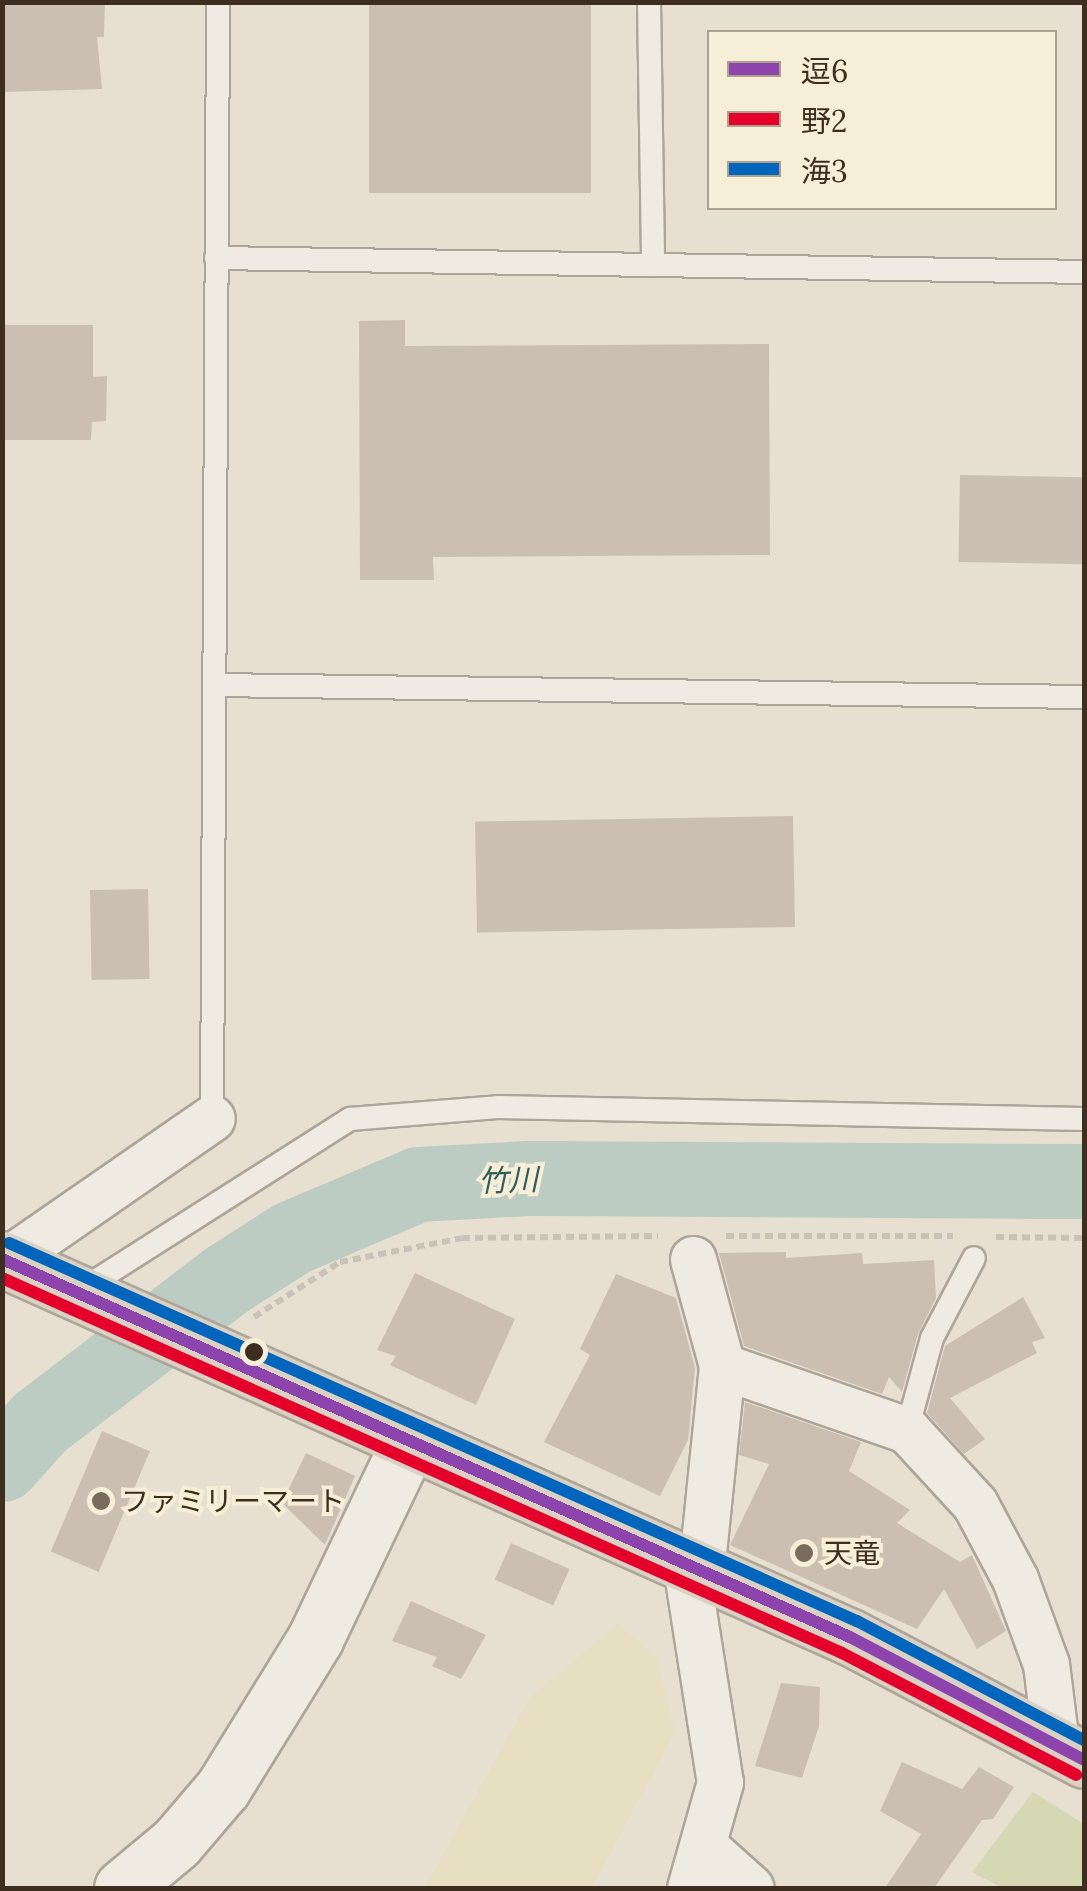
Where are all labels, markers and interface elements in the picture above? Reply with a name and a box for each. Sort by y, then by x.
legend [707,30,1057,210]
text: 逗6 [801,52,848,90]
text: 野2 [801,102,847,140]
text: 海3 [801,152,848,190]
water label: 竹川 [477,1161,539,1199]
unlabelled marker [244,1342,264,1362]
place label: ファミリーマート [121,1484,345,1518]
marker: ファミリーマート [90,1490,112,1512]
place label: 天竜 [824,1536,880,1570]
marker: 天竜 [793,1542,815,1564]

